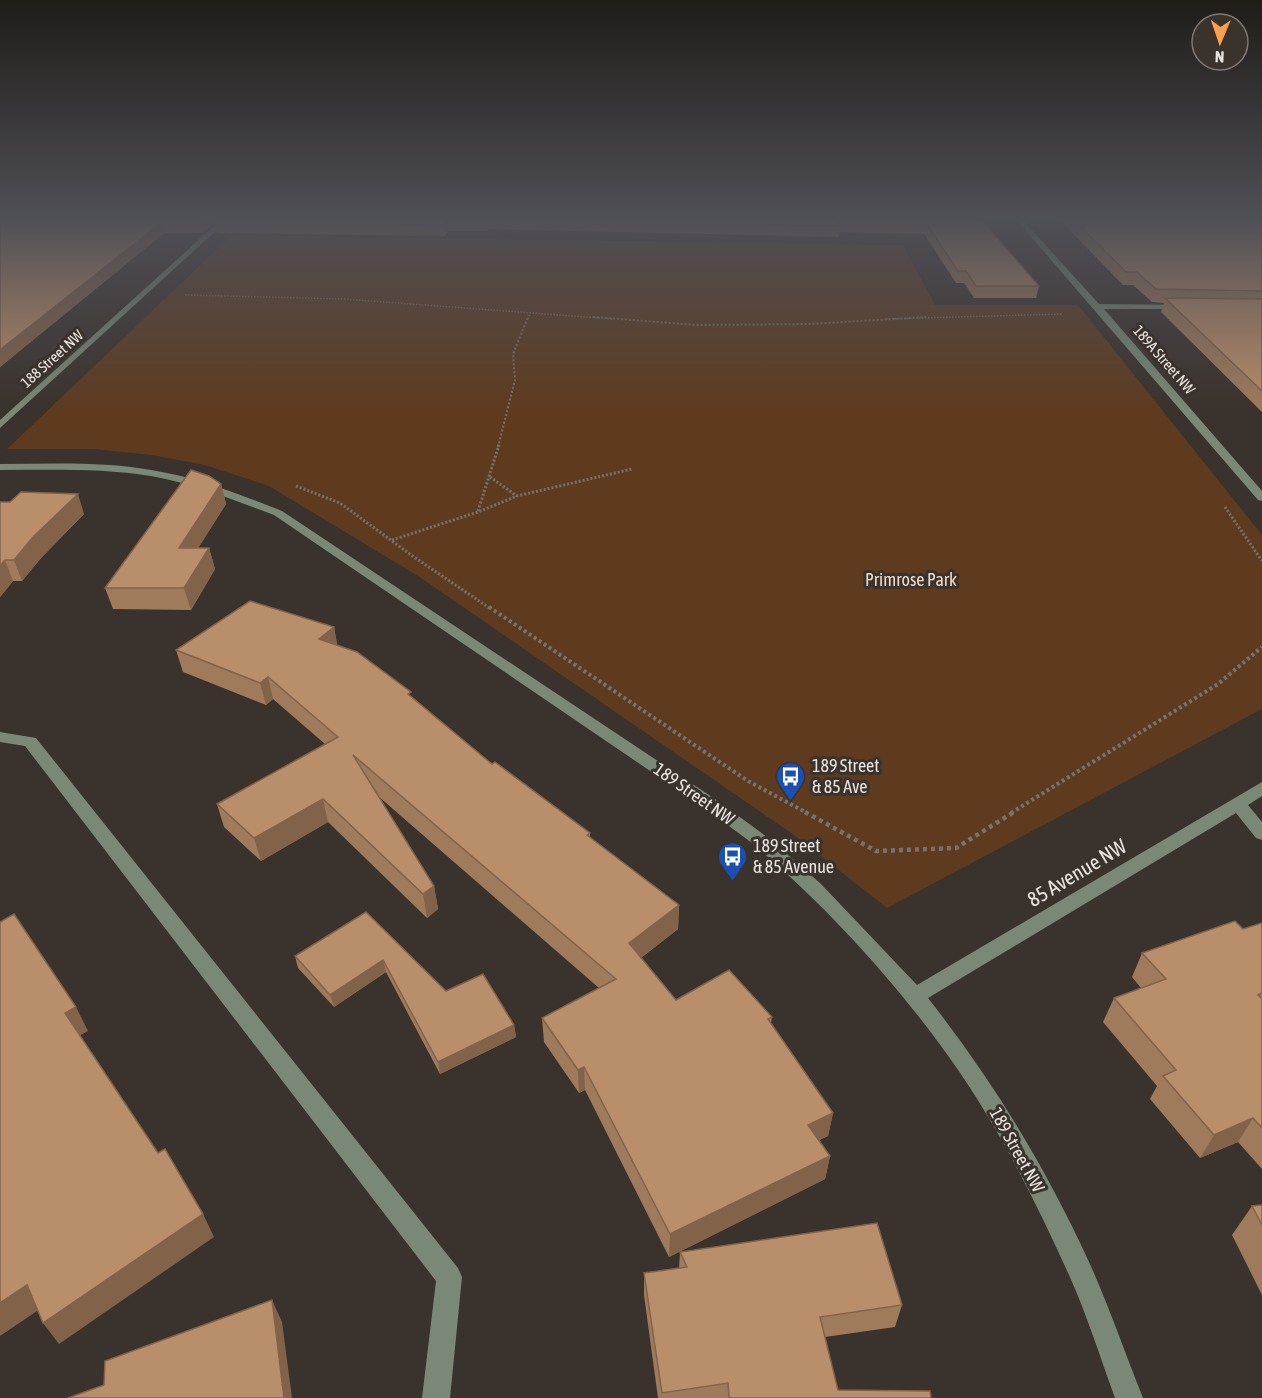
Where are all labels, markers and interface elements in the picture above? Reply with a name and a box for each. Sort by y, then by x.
north arrow [1190,12,1250,72]
text: N [1214,48,1225,66]
street label: 189A Street NW [1130,322,1199,398]
street label: 188 Street NW [17,326,86,391]
park label: Primrose Park [865,569,957,590]
place label: 189 Street & 85 Ave [812,755,879,797]
street label: 189 Street NW [650,758,739,829]
bus stop icon: 189 Street & 85 Ave [775,760,807,802]
street label: 85 Avenue NW [1023,833,1131,911]
place label: 189 Street & 85 Avenue [753,835,834,877]
bus stop icon: 189 Street & 85 Avenue [716,840,748,882]
street label: 189 Street NW [986,1104,1049,1196]

